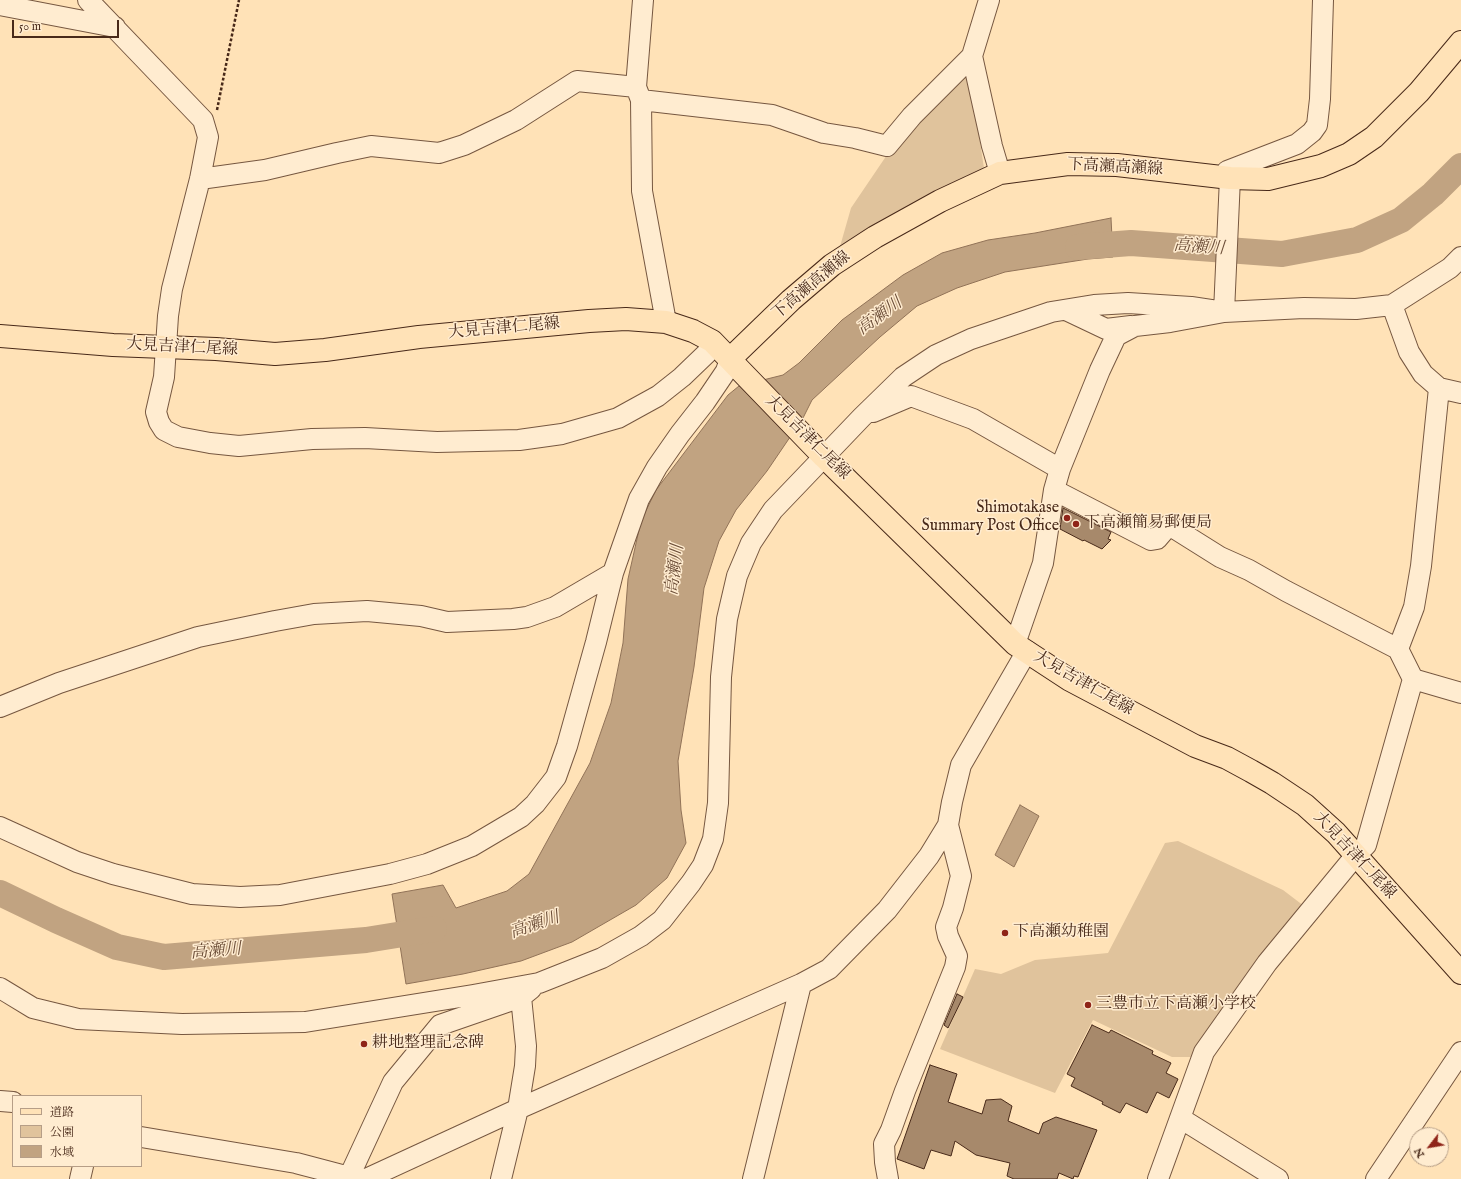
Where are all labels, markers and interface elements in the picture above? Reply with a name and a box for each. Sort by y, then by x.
scale bar [14,12,121,38]
text: 50 m [19,19,41,34]
street label: 下高瀬高瀬線 [1067,156,1163,180]
water label: 高瀬川 [1173,236,1225,260]
street label: 下高瀬高瀬線 [769,248,855,324]
water label: 高瀬川 [853,294,907,340]
street label: 大見吉津仁尾線 [447,315,561,343]
street label: 大見吉津仁尾線 [126,335,238,361]
street label: 大見吉津仁尾線 [761,392,853,484]
place label: Shimotakase Summary Post Office [921,499,1059,537]
marker: Shimotakase Summary Post Office [1062,513,1072,523]
place label: 下高瀬簡易郵便局 [1084,514,1212,534]
marker: 下高瀬簡易郵便局 [1071,519,1081,529]
water label: 高瀬川 [663,543,689,597]
street label: 大見吉津仁尾線 [1030,648,1136,720]
street label: 大見吉津仁尾線 [1309,808,1399,904]
water label: 高瀬川 [508,908,562,944]
place label: 下高瀬幼稚園 [1013,923,1109,943]
marker: 下高瀬幼稚園 [1000,928,1010,938]
water label: 高瀬川 [190,940,242,964]
place label: 三豊市立下高瀬小学校 [1096,995,1256,1015]
marker: 三豊市立下高瀬小学校 [1083,1000,1093,1010]
place label: 耕地整理記念碑 [372,1034,484,1054]
marker: 耕地整理記念碑 [359,1039,369,1049]
legend [12,1095,142,1167]
text: 道路 [50,1105,74,1120]
text: 公園 [50,1125,74,1140]
north arrow [1409,1127,1449,1167]
text: 水域 [50,1145,74,1160]
text: N [1411,1145,1428,1160]

